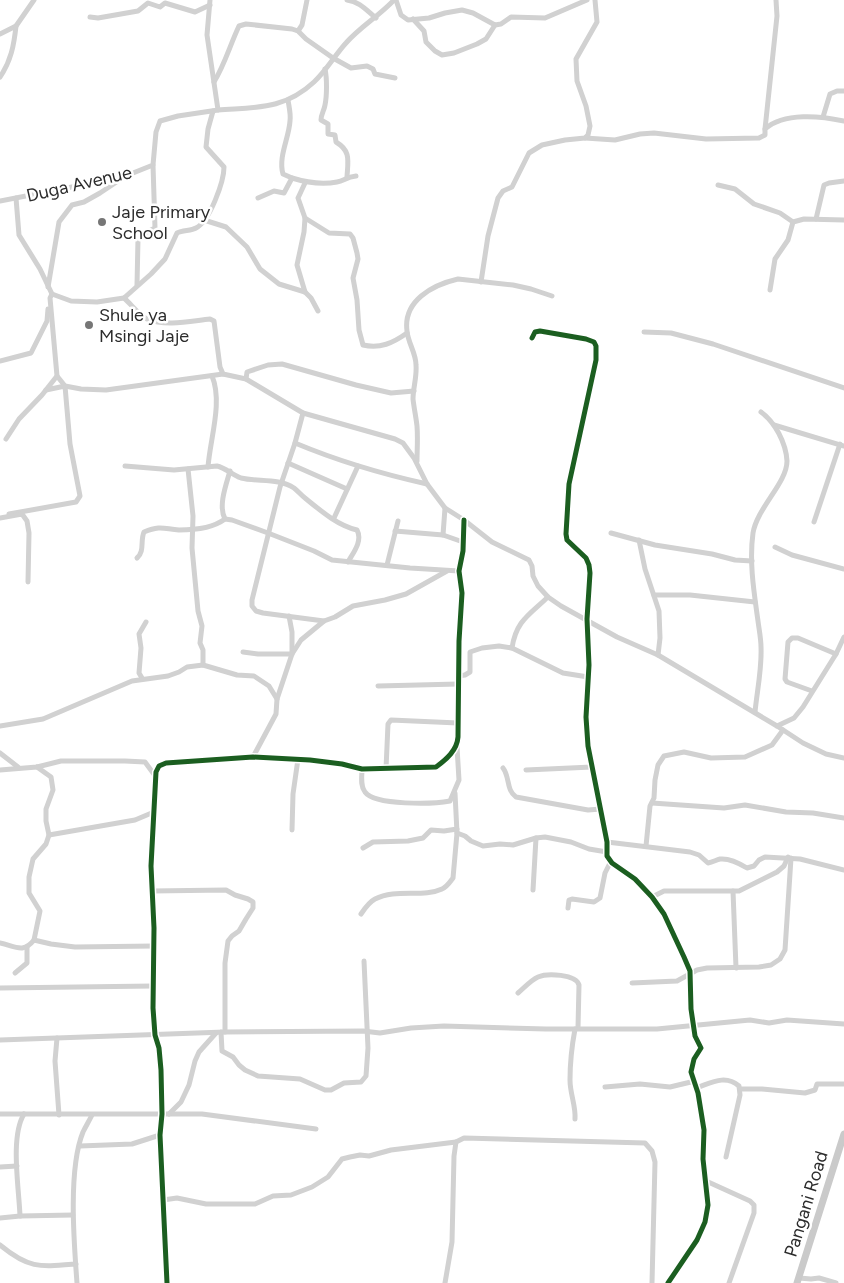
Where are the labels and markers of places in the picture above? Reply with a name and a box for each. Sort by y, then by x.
place label: Jaje Primary School [112,201,211,244]
marker: Jaje Primary School [96,216,108,228]
place label: Shule ya Msingi Jaje [99,304,189,347]
marker: Shule ya Msingi Jaje [83,319,95,331]

